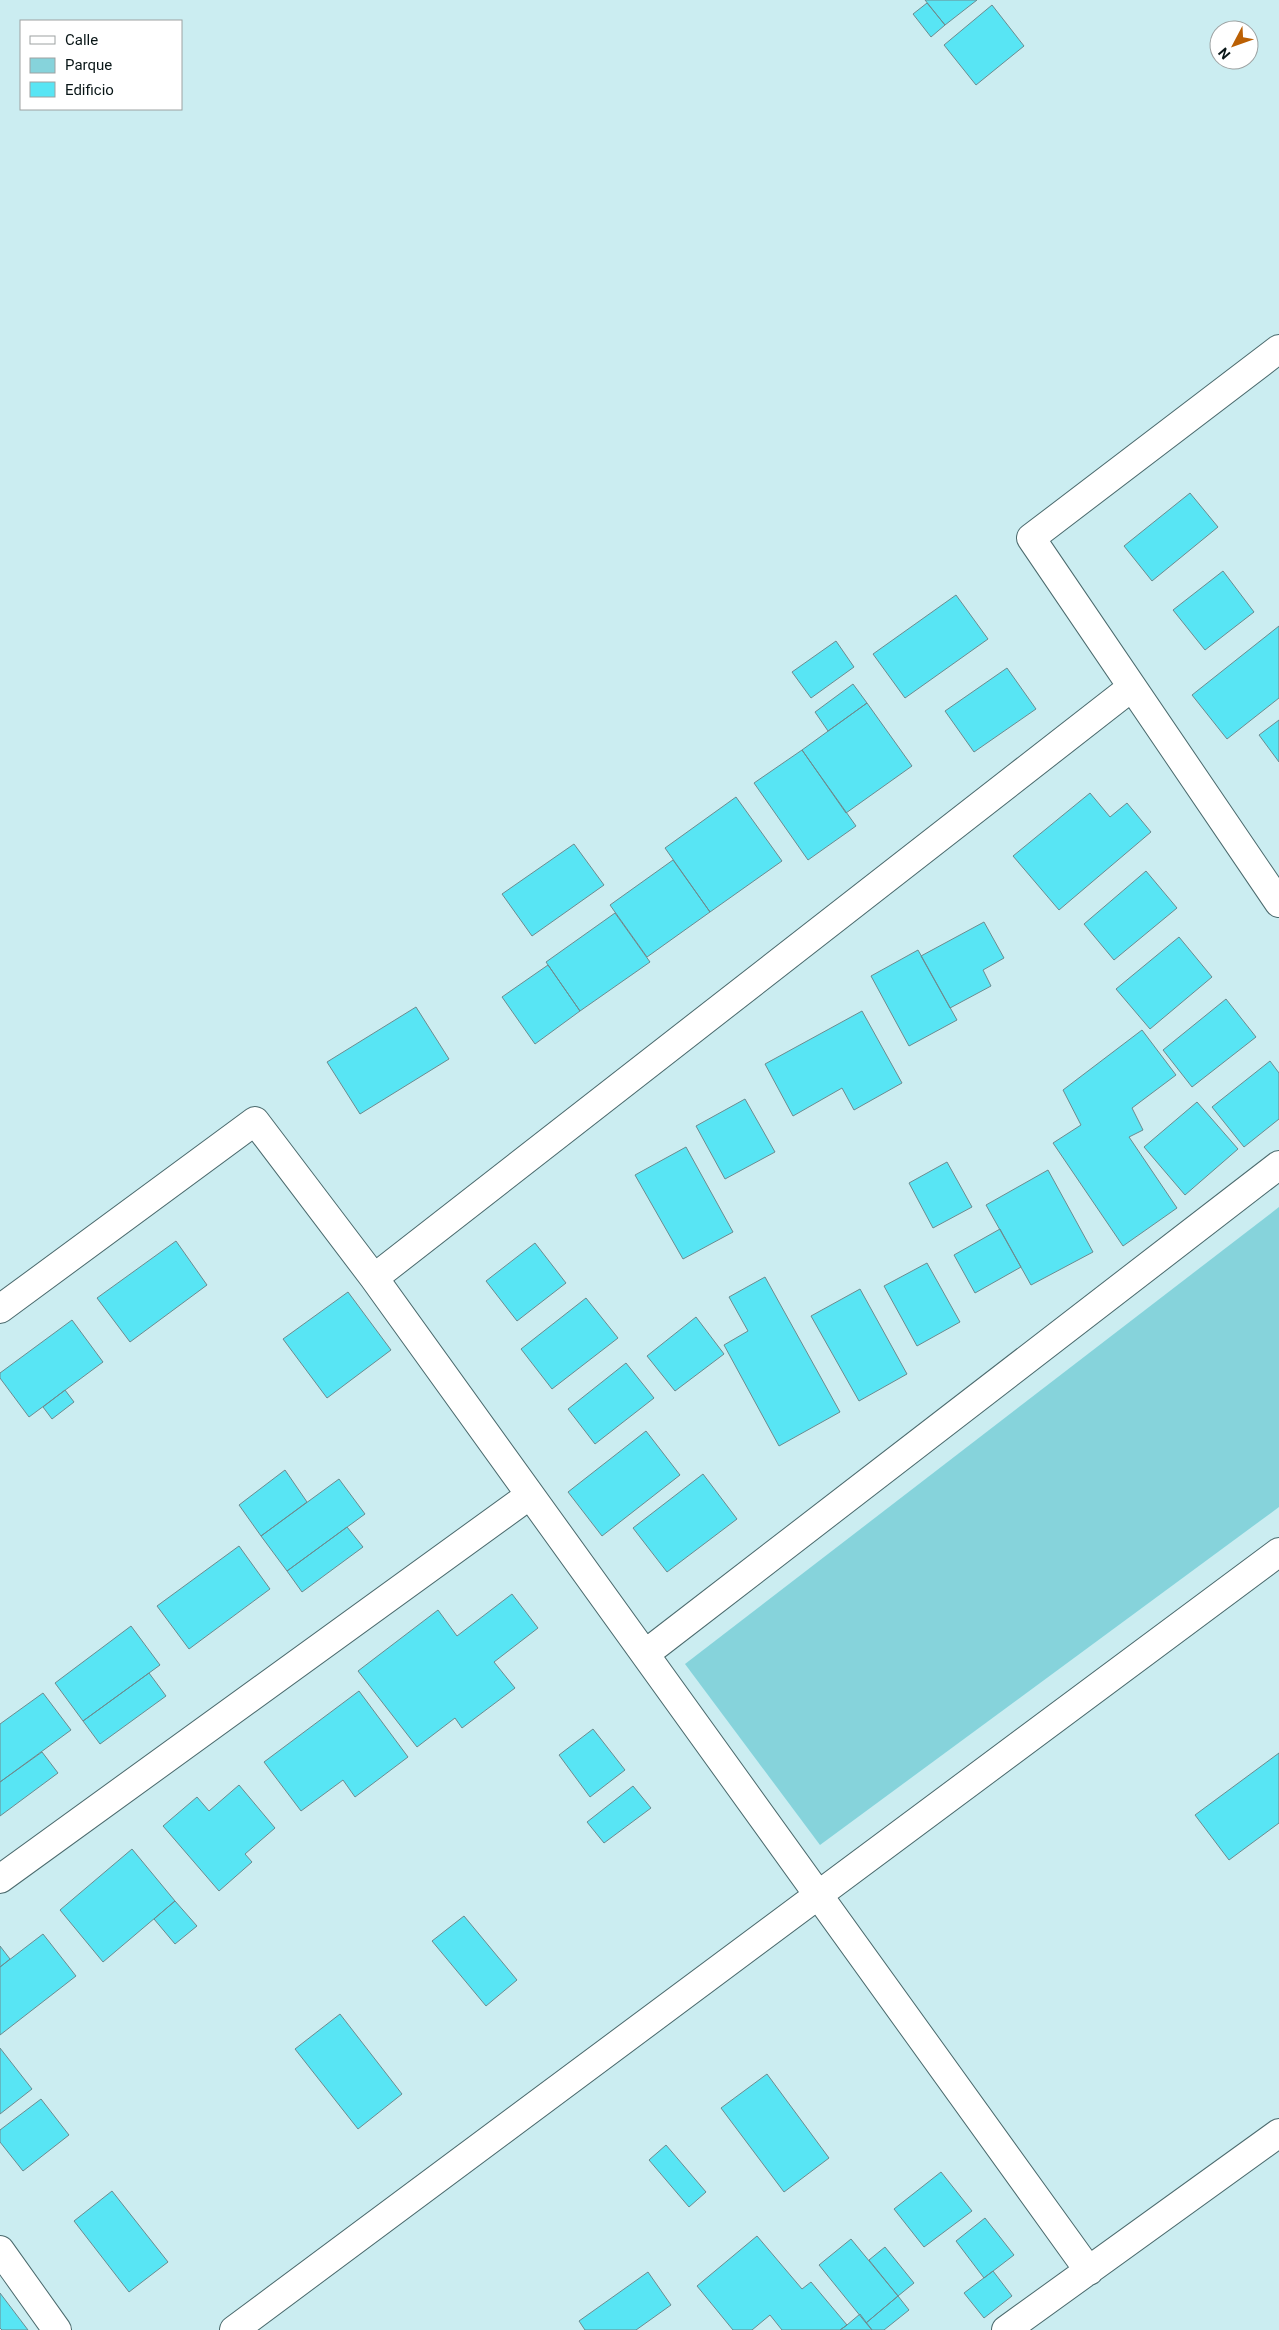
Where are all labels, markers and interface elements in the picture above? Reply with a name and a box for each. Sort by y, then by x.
legend [20,20,182,110]
north arrow [1209,20,1259,70]
text: Calle [65,31,98,49]
text: N [1215,45,1233,63]
text: Parque [65,56,112,74]
text: Edificio [65,81,114,99]

